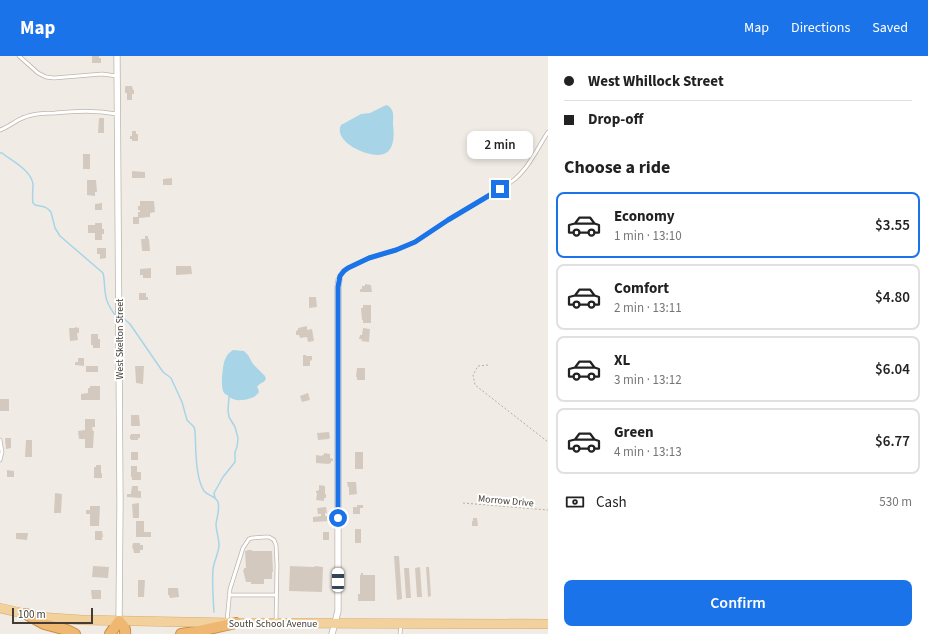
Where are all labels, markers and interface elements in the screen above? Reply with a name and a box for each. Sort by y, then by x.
text: Map [20,15,55,42]
text: Map [744,18,769,38]
text: Directions [791,18,850,38]
text: Saved [872,18,908,38]
text: West Whillock Street [588,71,724,92]
text: Drop-off [588,109,643,130]
callout: 2 min [467,131,533,159]
text: 2 min [485,136,515,154]
text: Choose a ride [564,155,670,180]
route end [491,180,509,198]
text: Economy [614,206,675,227]
icon: car [566,207,602,243]
text: $3.55 [875,215,910,236]
text: 1 min · 13:10 [614,227,682,245]
text: Comfort [614,278,669,299]
icon: car [566,279,602,315]
text: $4.80 [875,287,910,308]
street label: West Skelton Street [113,298,127,380]
text: 2 min · 13:11 [614,299,682,317]
text: XL [614,350,630,371]
icon: car [566,351,602,387]
text: $6.04 [875,359,910,380]
text: 3 min · 13:12 [614,371,682,389]
text: Green [614,422,654,443]
icon: car [566,423,602,459]
text: $6.77 [875,431,910,452]
text: 4 min · 13:13 [614,443,682,461]
icon: cash [564,491,586,513]
street label: Morrow Drive [478,492,534,510]
text: Cash [596,492,627,513]
text: 530 m [879,493,912,511]
route start [329,509,347,527]
car [332,568,344,592]
button: Confirm [564,580,912,626]
scale bar [12,606,93,625]
text: 100 m [18,607,46,622]
street label: South School Avenue [229,617,317,631]

